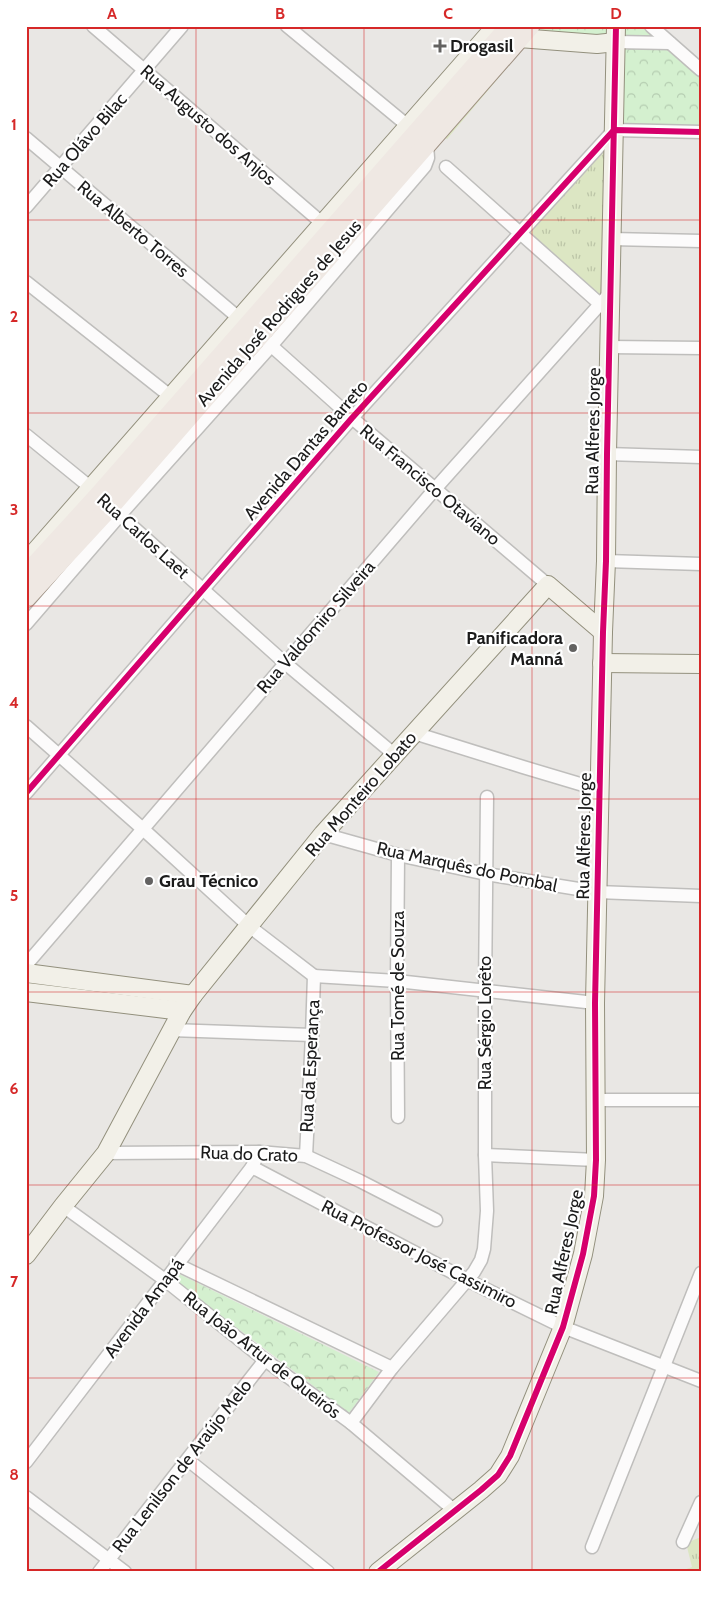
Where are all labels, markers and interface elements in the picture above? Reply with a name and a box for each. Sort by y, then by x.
text: A [107,4,117,23]
text: B [275,4,285,23]
text: C [443,4,453,23]
text: D [610,4,622,23]
place label: Drogasil [450,35,514,57]
marker: Drogasil [434,40,446,52]
street label: Rua Augusto dos Anjos [136,60,280,190]
street label: Rua Olávo Bilac [38,89,132,191]
text: 1 [11,115,17,134]
street label: Rua Alberto Torres [73,176,193,282]
street label: Avenida José Rodrigues de Jesus [192,215,366,411]
text: 2 [10,307,18,326]
street label: Rua Alferes Jorge [581,367,605,495]
street label: Avenida Dantas Barreto [239,375,373,524]
street label: Rua Francisco Otaviano [355,420,505,550]
street label: Rua Carlos Laet [92,489,194,583]
text: 3 [10,500,18,519]
street label: Rua Valdomiro Silveira [252,556,380,698]
place label: Panificadora Manná [466,627,563,670]
marker: Panificadora Manná [567,642,579,654]
text: 4 [9,693,19,712]
street label: Rua Monteiro Lobato [301,727,421,861]
street label: Rua Alferes Jorge [572,772,596,900]
street label: Rua Marquês do Pombal [375,837,560,897]
place label: Grau Técnico [159,870,258,892]
marker: Grau Técnico [143,875,155,887]
text: 5 [10,886,18,905]
street label: Rua Tomé de Souza [387,911,409,1061]
street label: Rua Sérgio Lorêto [474,956,496,1090]
street label: Rua da Esperança [296,999,324,1133]
text: 6 [10,1079,19,1098]
street label: Rua do Crato [200,1141,298,1167]
street label: Rua Alferes Jorge [540,1188,588,1316]
street label: Rua Professor José Cassimiro [318,1195,520,1313]
street label: Avenida Amapá [99,1254,189,1362]
text: 7 [10,1272,19,1291]
street label: Rua João Artur de Queirós [179,1287,345,1423]
street label: Rua Lenilson de Araújo Melo [108,1375,257,1557]
text: 8 [9,1465,19,1484]

